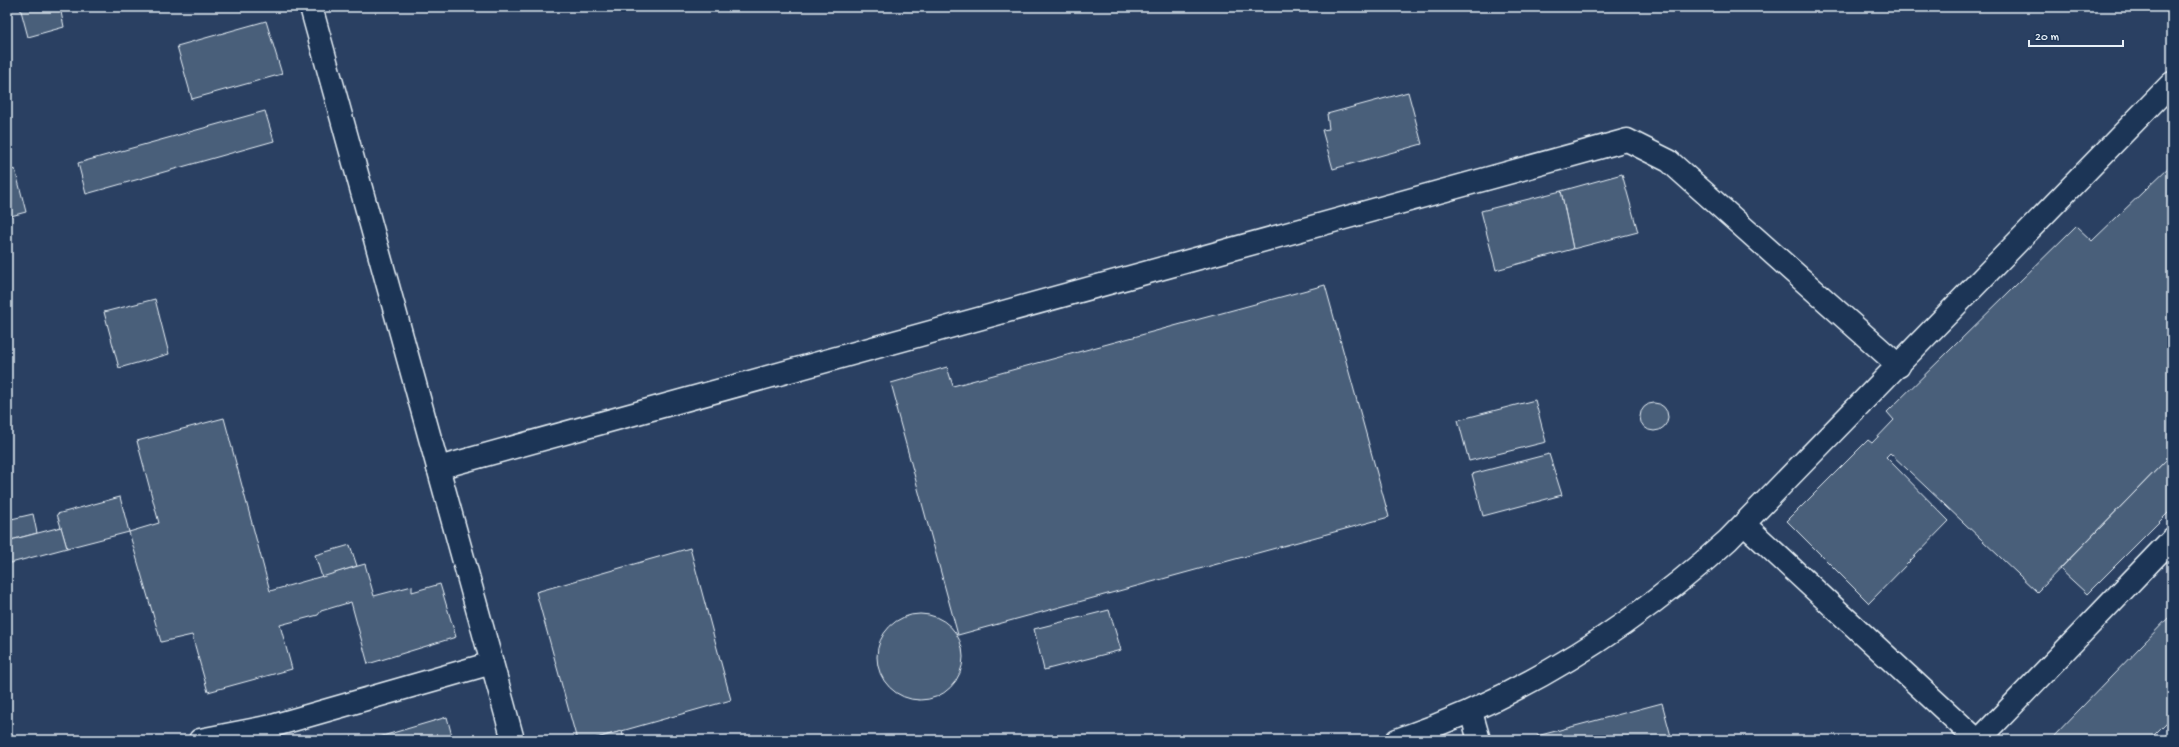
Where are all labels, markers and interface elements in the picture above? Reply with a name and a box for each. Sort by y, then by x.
scale bar [2029,22,2123,48]
text: 20 m [2035,31,2060,45]

